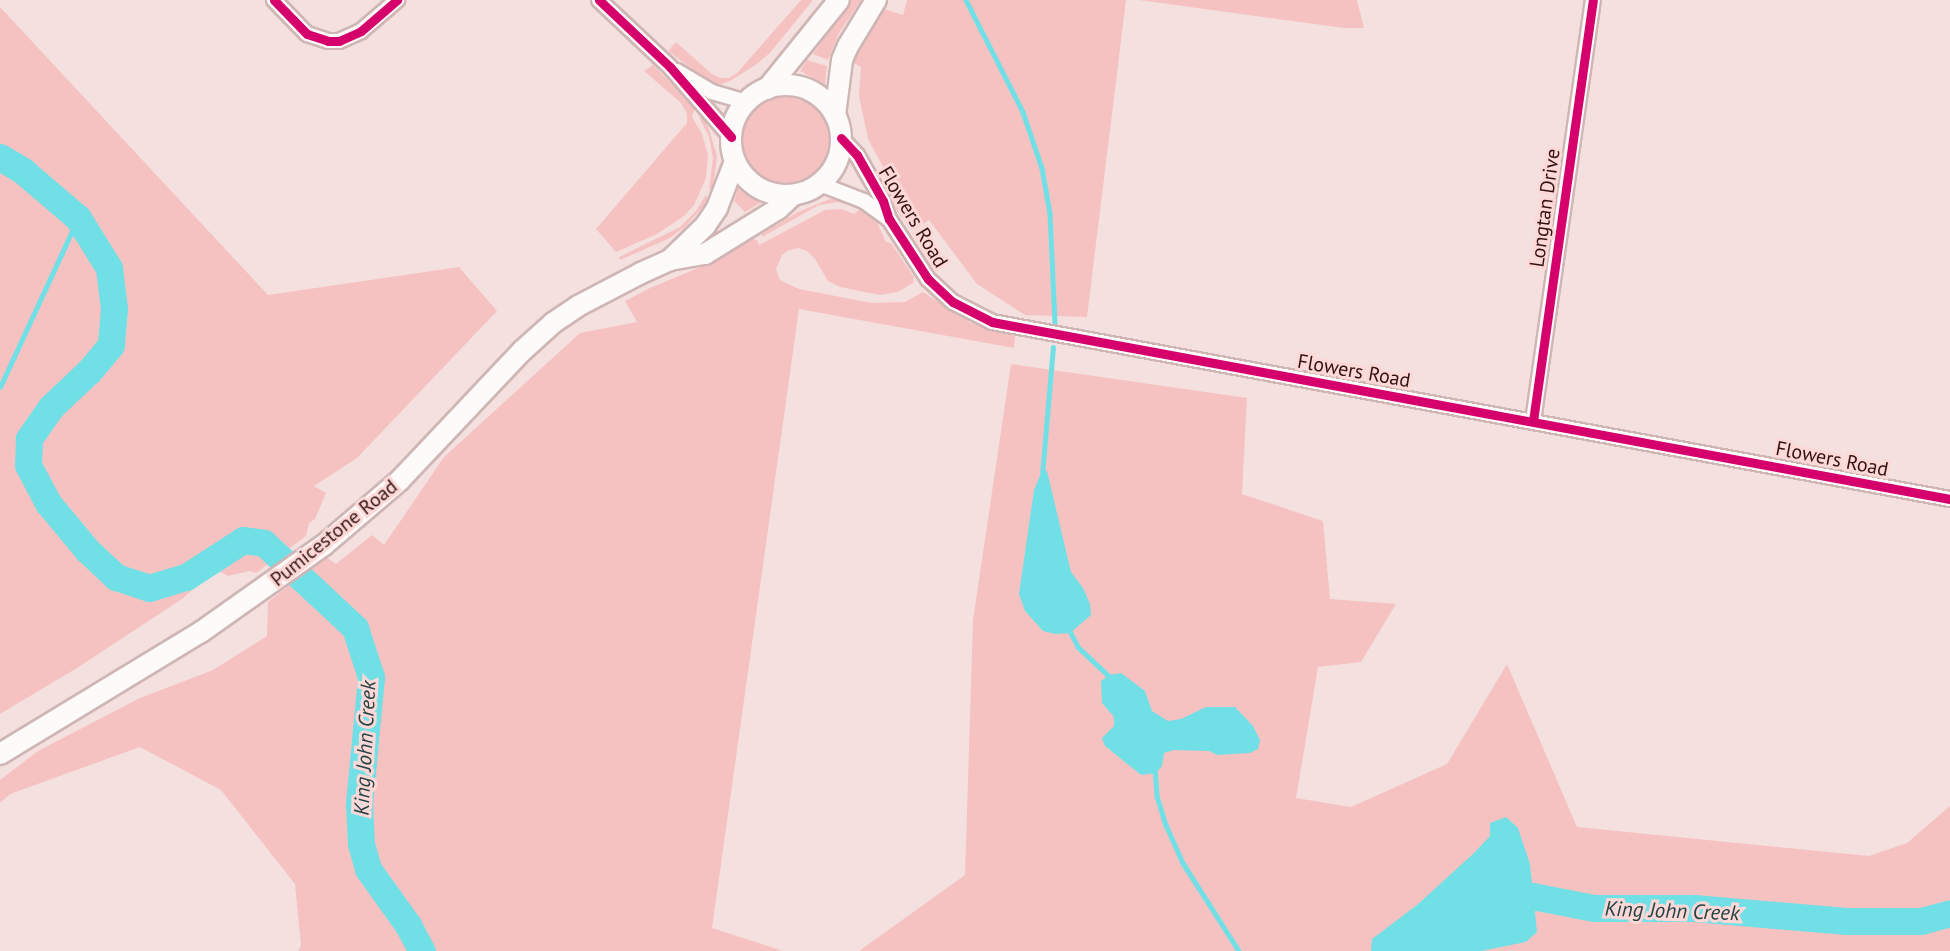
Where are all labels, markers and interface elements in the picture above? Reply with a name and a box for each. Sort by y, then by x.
street label: Longtan Drive [1525,147,1565,269]
street label: Flowers Road [873,162,953,272]
street label: Flowers Road [1296,349,1412,393]
street label: Flowers Road [1774,436,1890,482]
street label: Pumicestone Road [266,475,402,591]
water label: King John Creek [349,680,381,816]
water label: King John Creek [1604,896,1740,926]

